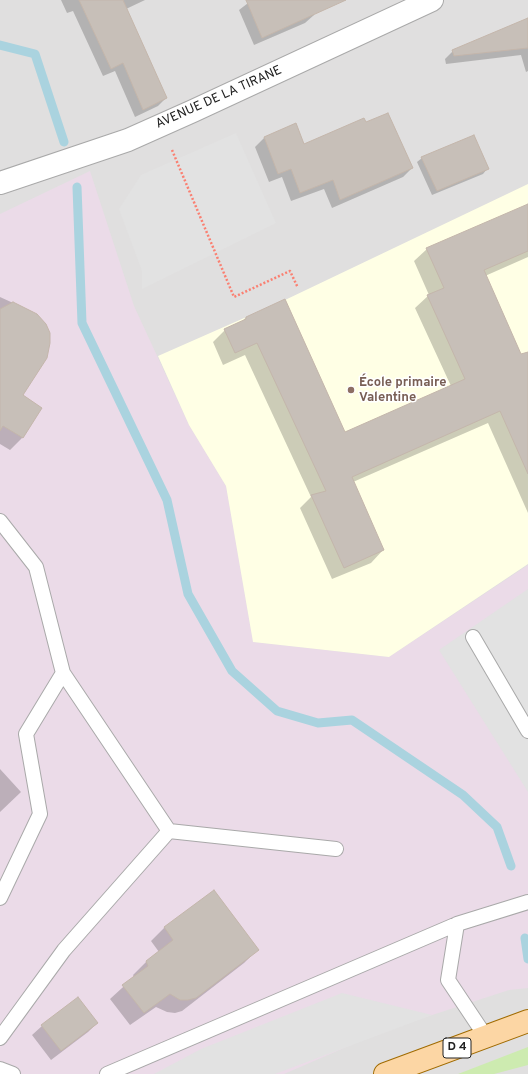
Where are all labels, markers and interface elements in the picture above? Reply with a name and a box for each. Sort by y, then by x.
street label: AVENUE DE LA TIRANE [153,63,285,133]
place label: École primaire Valentine [359,375,446,406]
marker: École primaire Valentine [346,385,356,395]
road number: D 4 [443,1038,471,1058]

